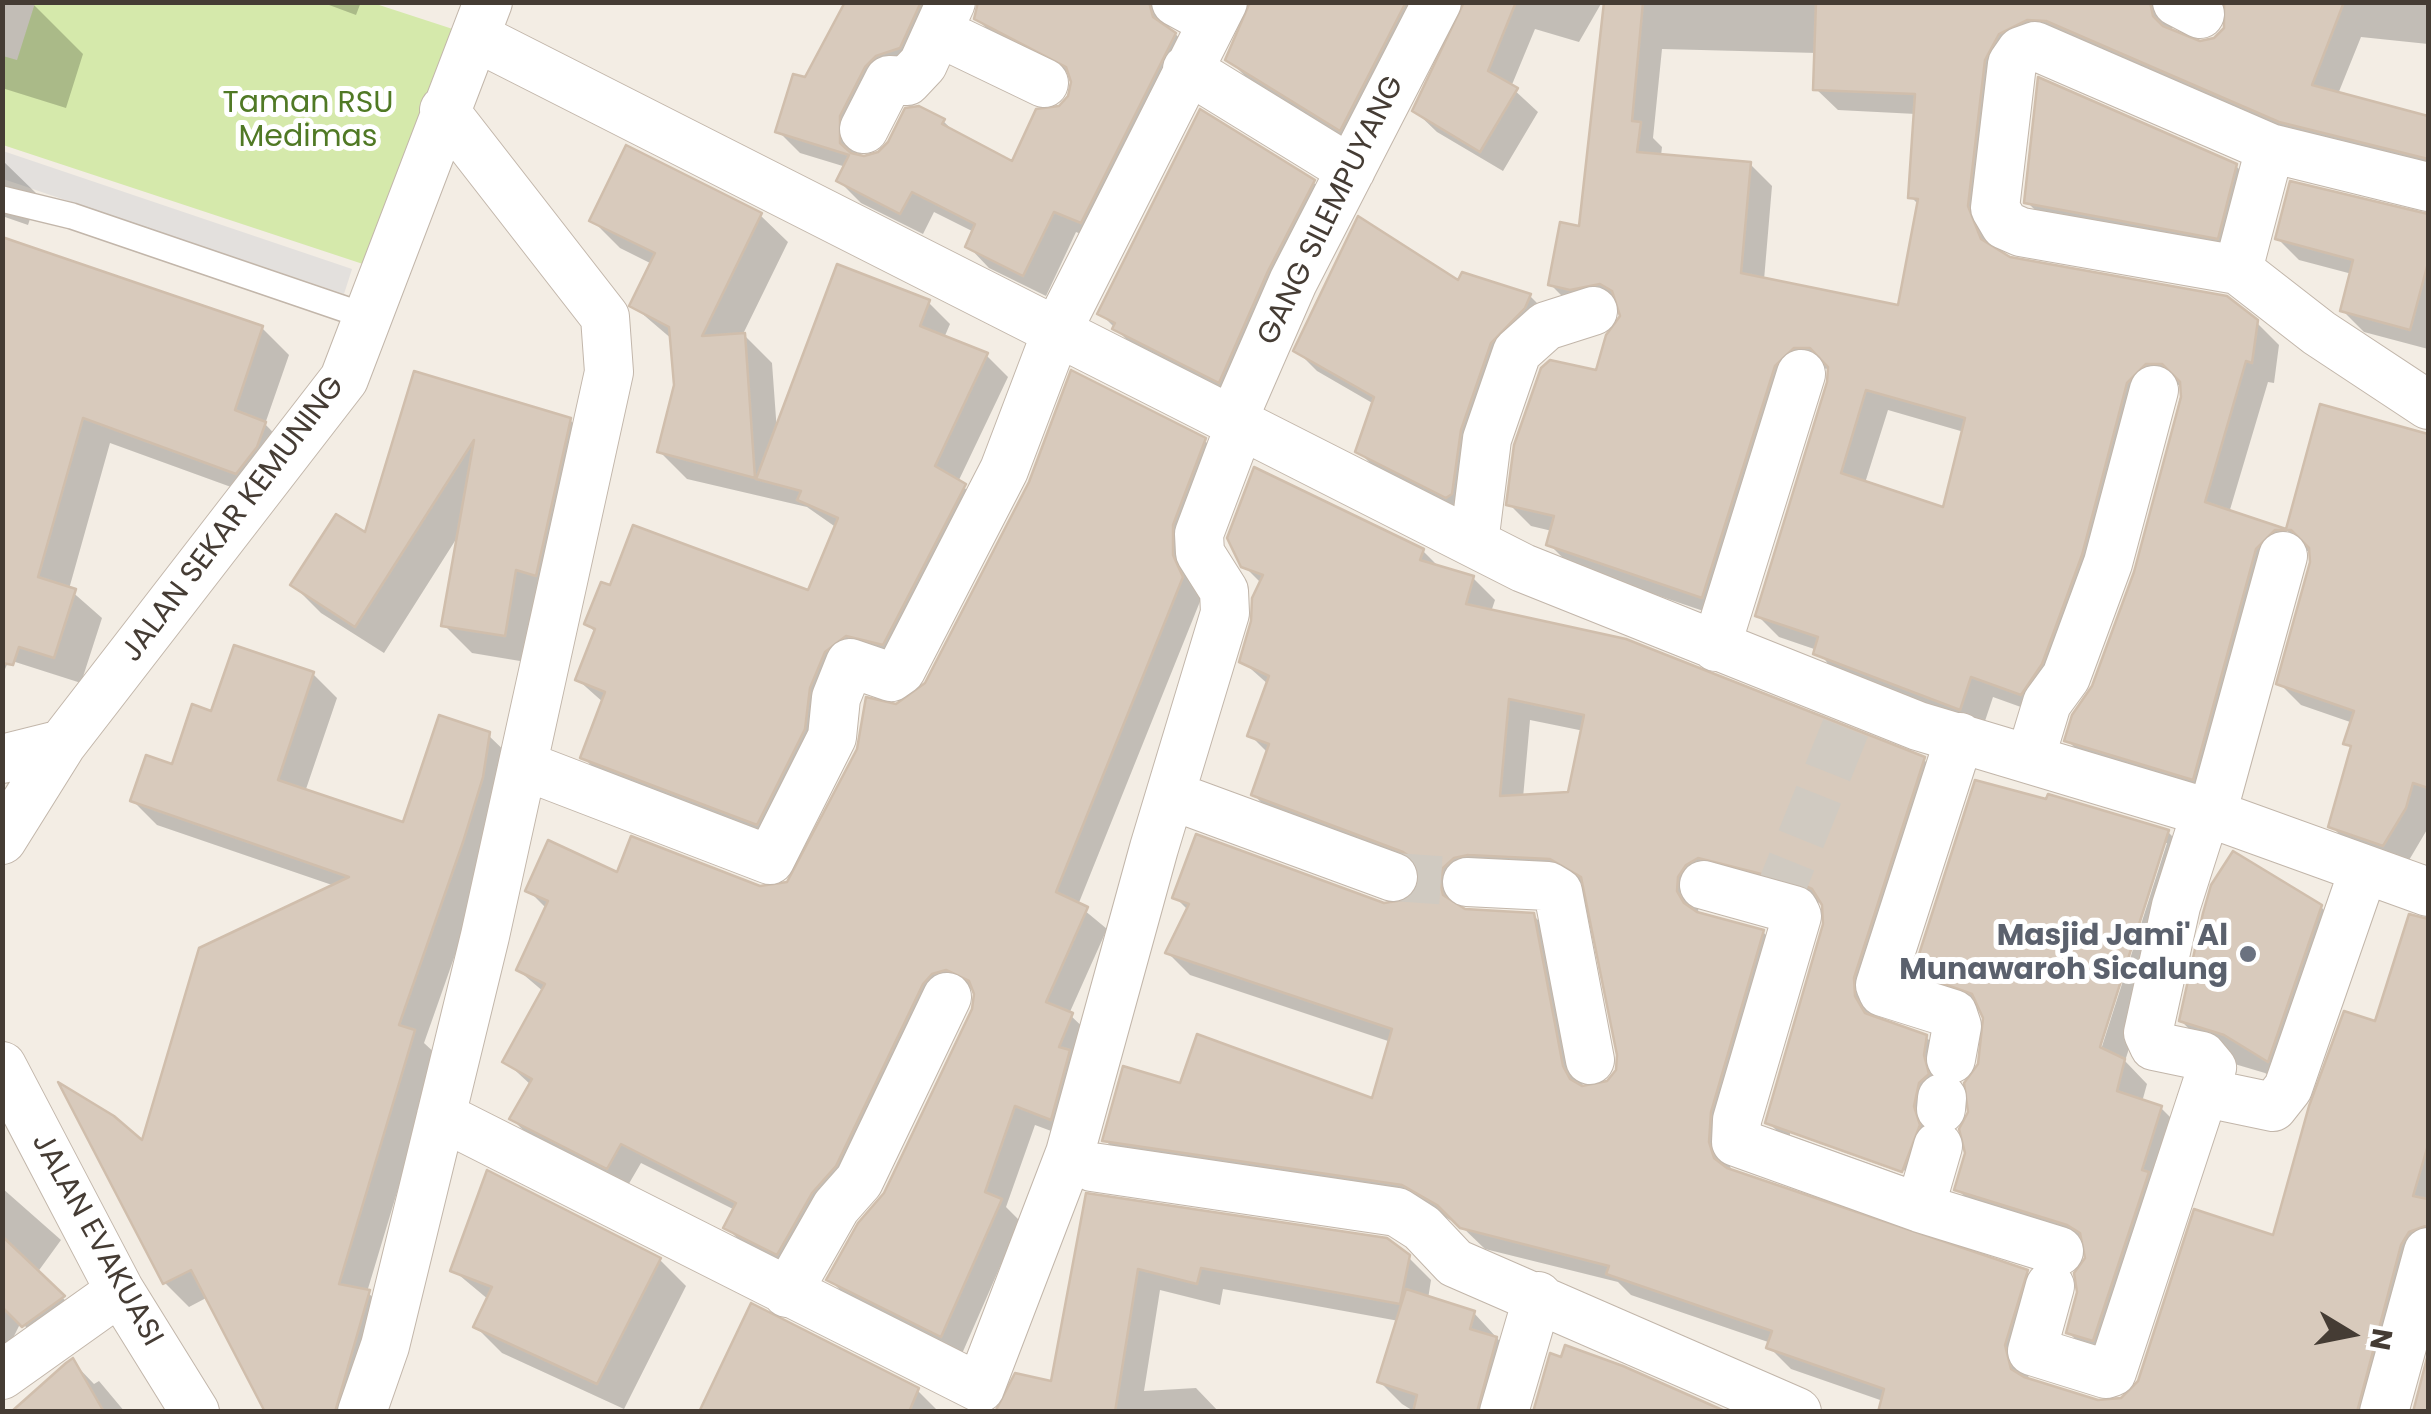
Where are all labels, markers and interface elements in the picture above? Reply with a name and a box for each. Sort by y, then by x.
street label: GANG SILEMPUYANG [1251,71,1413,351]
park label: Taman RSU Medimas [223,86,393,156]
street label: JALAN SEKAR KEMUNING [115,370,353,670]
place label: Masjid Jami' Al Munawaroh Sicalung [1899,919,2228,990]
marker: Masjid Jami' Al Munawaroh Sicalung [2237,943,2259,965]
street label: JALAN EVAKUASI [23,1127,169,1353]
north arrow [2301,1284,2401,1384]
text: N [2360,1326,2402,1353]

